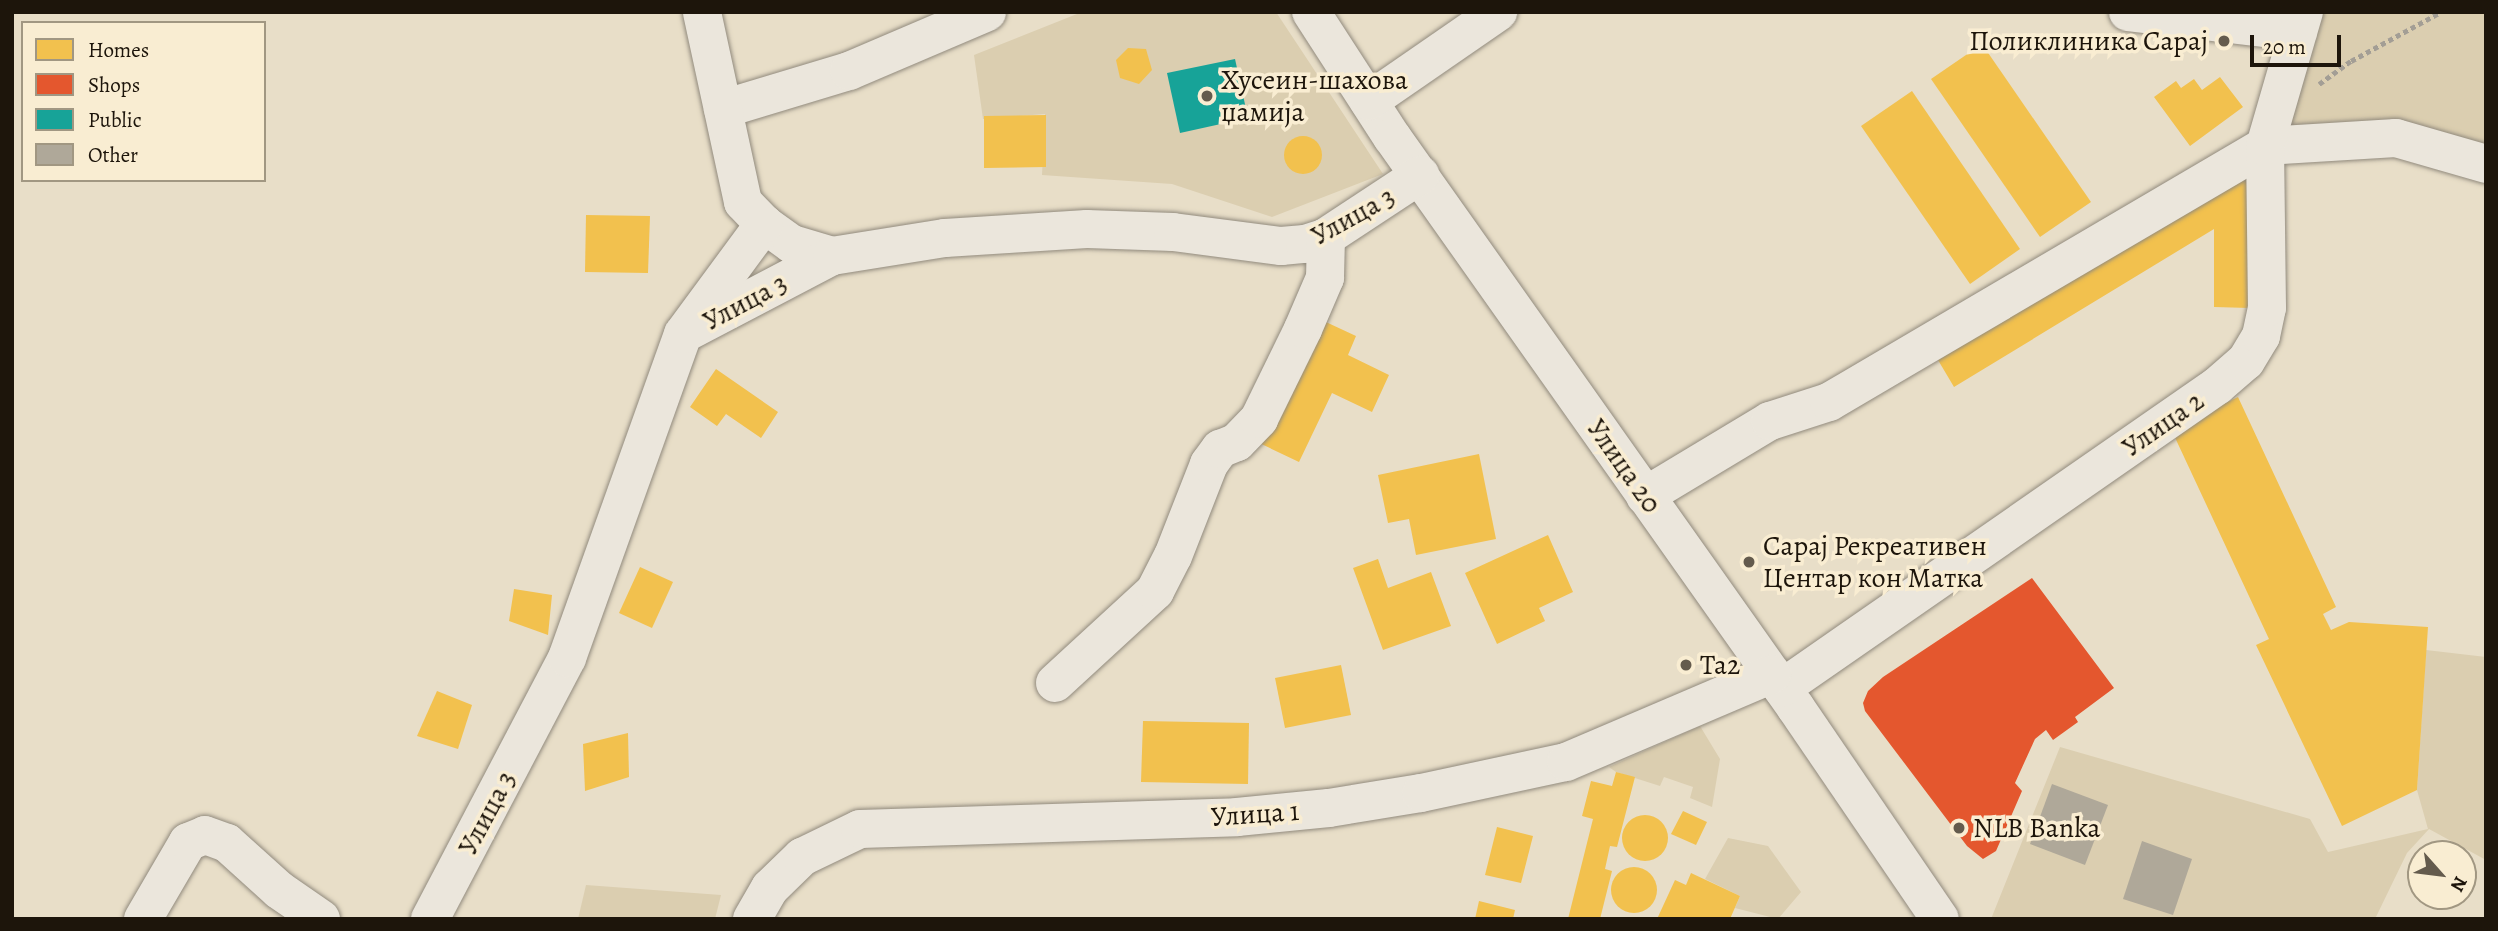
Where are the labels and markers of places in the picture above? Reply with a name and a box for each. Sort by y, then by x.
place label: Поликлиника Сарај [1969,24,2208,58]
marker: Поликлиника Сарај [2214,31,2234,51]
place label: Хусеин-шахова џамија [1221,63,1408,129]
marker: Хусеин-шахова џамија [1199,88,1215,104]
place label: Сарај Рекреативен Центар кон Матка [1763,529,1987,595]
marker: Сарај Рекреативен Центар кон Матка [1741,554,1757,570]
place label: Ta2 [1700,648,1740,682]
marker: Ta2 [1678,657,1694,673]
place label: NLB Banka [1973,811,2101,845]
marker: NLB Banka [1951,820,1967,836]

